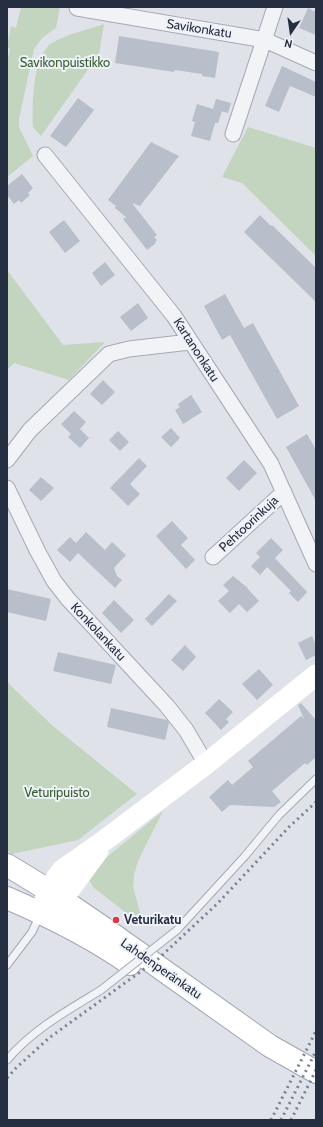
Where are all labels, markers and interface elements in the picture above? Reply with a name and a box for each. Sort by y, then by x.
north arrow [271,12,311,52]
street label: Savikonkatu [165,16,233,42]
text: N [283,36,294,51]
park label: Savikonpuistikko [20,55,110,71]
street label: Kartanonkatu [170,315,222,385]
street label: Pehtoorinkuja [216,493,282,555]
street label: Konkolankatu [67,600,129,664]
park label: Veturipuisto [24,785,90,801]
place label: Veturikatu [124,912,181,928]
marker: Veturikatu [111,915,121,925]
street label: Lahdenperänkatu [117,935,205,1003]

